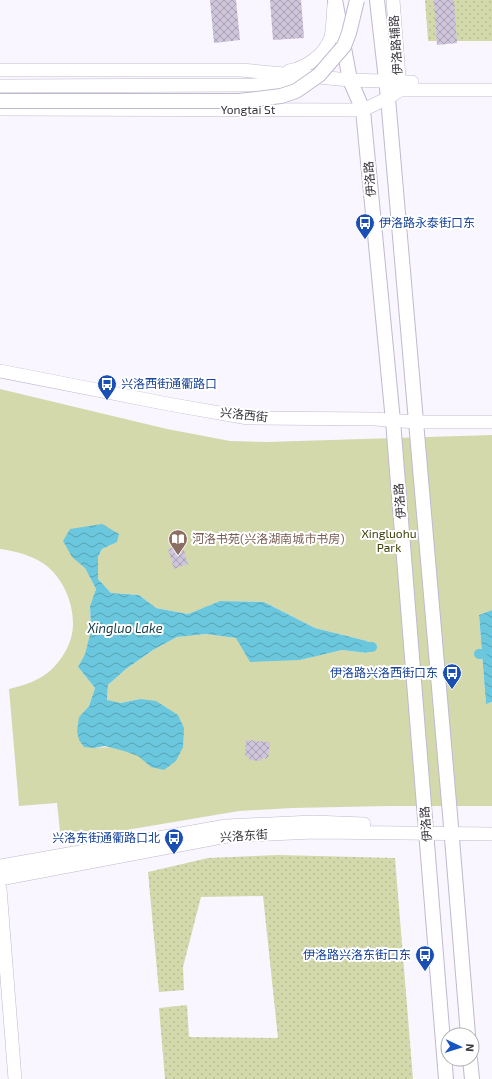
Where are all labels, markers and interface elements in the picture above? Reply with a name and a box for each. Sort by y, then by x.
street label: 伊洛路辅路 [386,15,404,75]
street label: Yongtai St [221,102,276,116]
street label: 伊洛路 [360,161,378,198]
bus stop icon: 伊洛路永泰街口东 [354,212,376,240]
place label: 伊洛路永泰街口东 [379,215,475,229]
bus stop icon: 兴洛西街通衢路口 [96,373,118,401]
place label: 兴洛西街通衢路口 [121,376,217,390]
street label: 兴洛西街 [219,405,269,423]
street label: 伊洛路 [390,483,408,520]
park label: Xingluohu Park [361,526,417,554]
library icon: 河洛书苑(兴洛湖南城市书房) [167,528,189,556]
place label: 河洛书苑(兴洛湖南城市书房) [192,531,345,545]
water label: Xingluo Lake [86,620,163,636]
bus stop icon: 伊洛路兴洛西街口东 [441,662,463,690]
place label: 伊洛路兴洛西街口东 [330,665,438,679]
street label: 伊洛路 [416,806,434,843]
street label: 兴洛东街 [219,826,268,844]
bus stop icon: 兴洛东街通衢路口北 [163,827,185,855]
place label: 兴洛东街通衢路口北 [52,830,160,844]
bus stop icon: 伊洛路兴洛东街口东 [414,944,436,972]
place label: 伊洛路兴洛东街口东 [303,947,411,961]
north arrow [440,1027,480,1067]
text: N [464,1043,477,1052]

